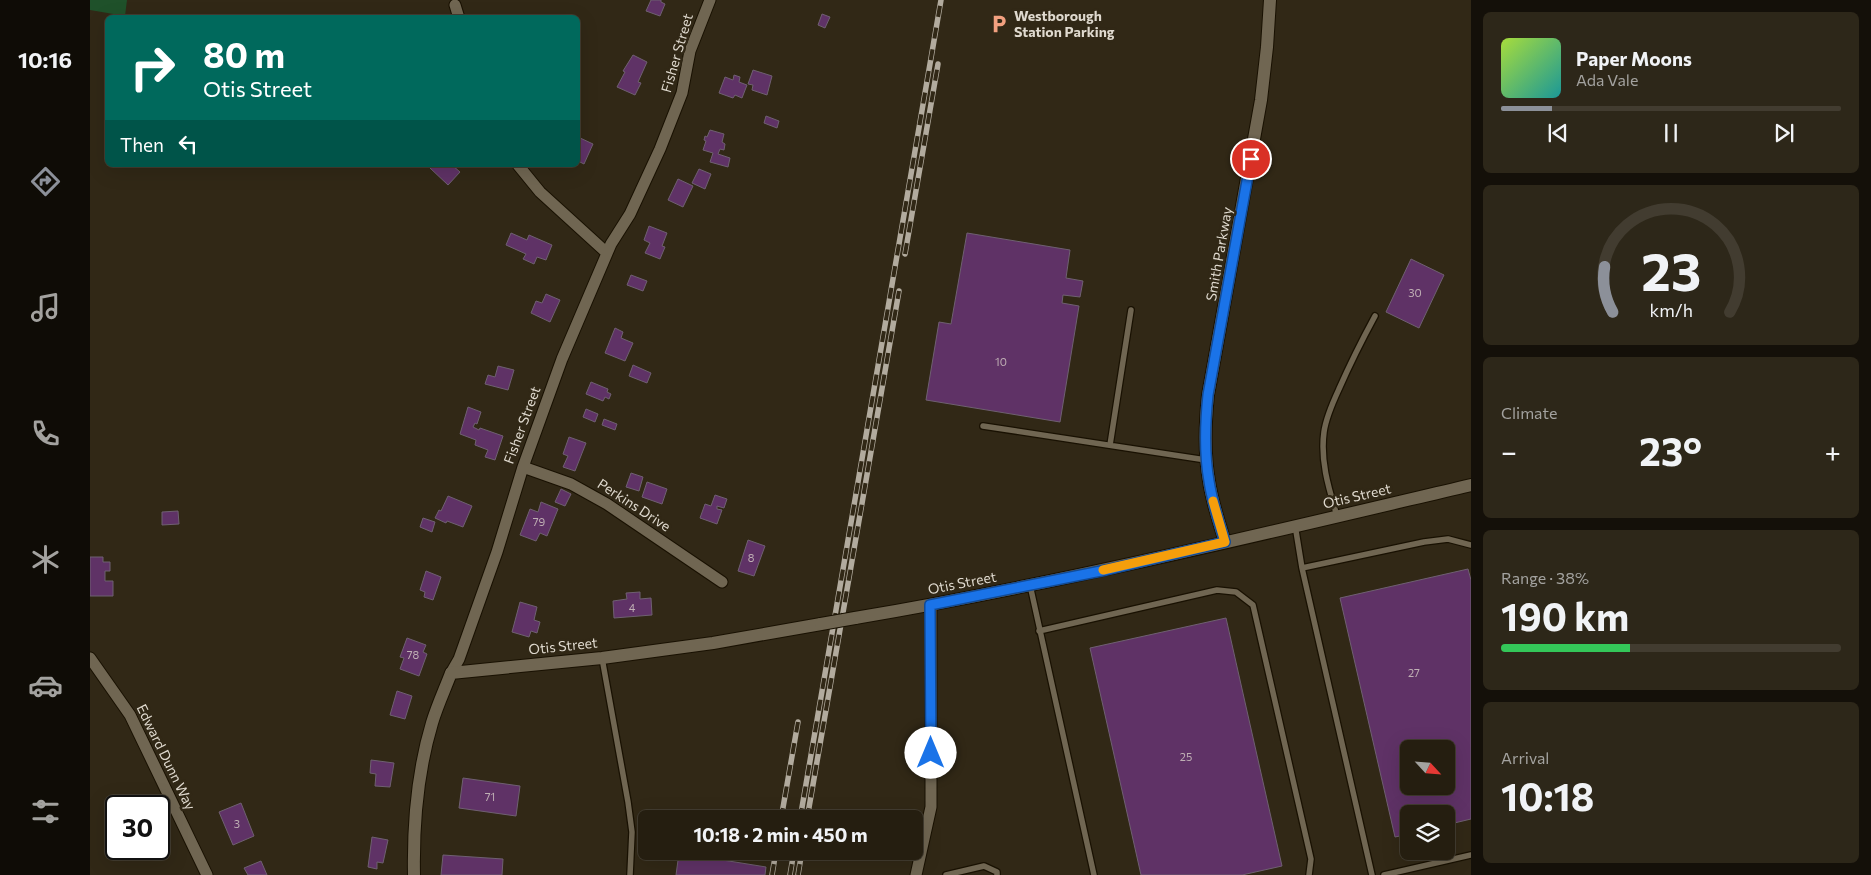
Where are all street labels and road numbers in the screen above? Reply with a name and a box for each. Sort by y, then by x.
street label: Fisher Street [657,11,696,94]
street label: Smith Parkway [1202,206,1235,302]
street label: Fisher Street [500,384,544,466]
street label: Perkins Drive [595,475,674,534]
street label: Otis Street [1321,479,1393,512]
street label: Otis Street [926,567,998,597]
street label: Otis Street [528,633,599,658]
street label: Edward Dunn Way [133,701,199,813]

